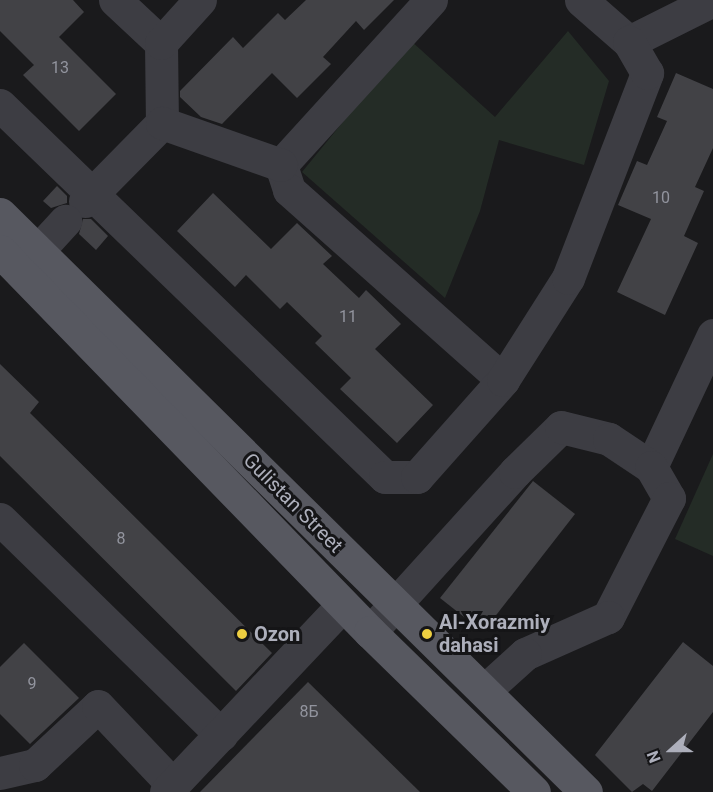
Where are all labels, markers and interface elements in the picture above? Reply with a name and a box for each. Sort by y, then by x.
house number: 13 [51,58,69,78]
house number: 10 [652,188,670,208]
house number: 11 [339,307,357,327]
street label: Gulistan Street [238,448,348,558]
house number: 8 [117,529,125,549]
place label: Al-Xorazmiy dahasi [439,610,550,657]
place label: Ozon [254,622,300,646]
marker: Ozon [235,627,249,641]
marker: Al-Xorazmiy dahasi [420,627,434,641]
house number: 9 [28,674,36,694]
house number: 8Б [299,702,319,722]
north arrow [641,720,701,780]
text: N [643,748,665,765]

